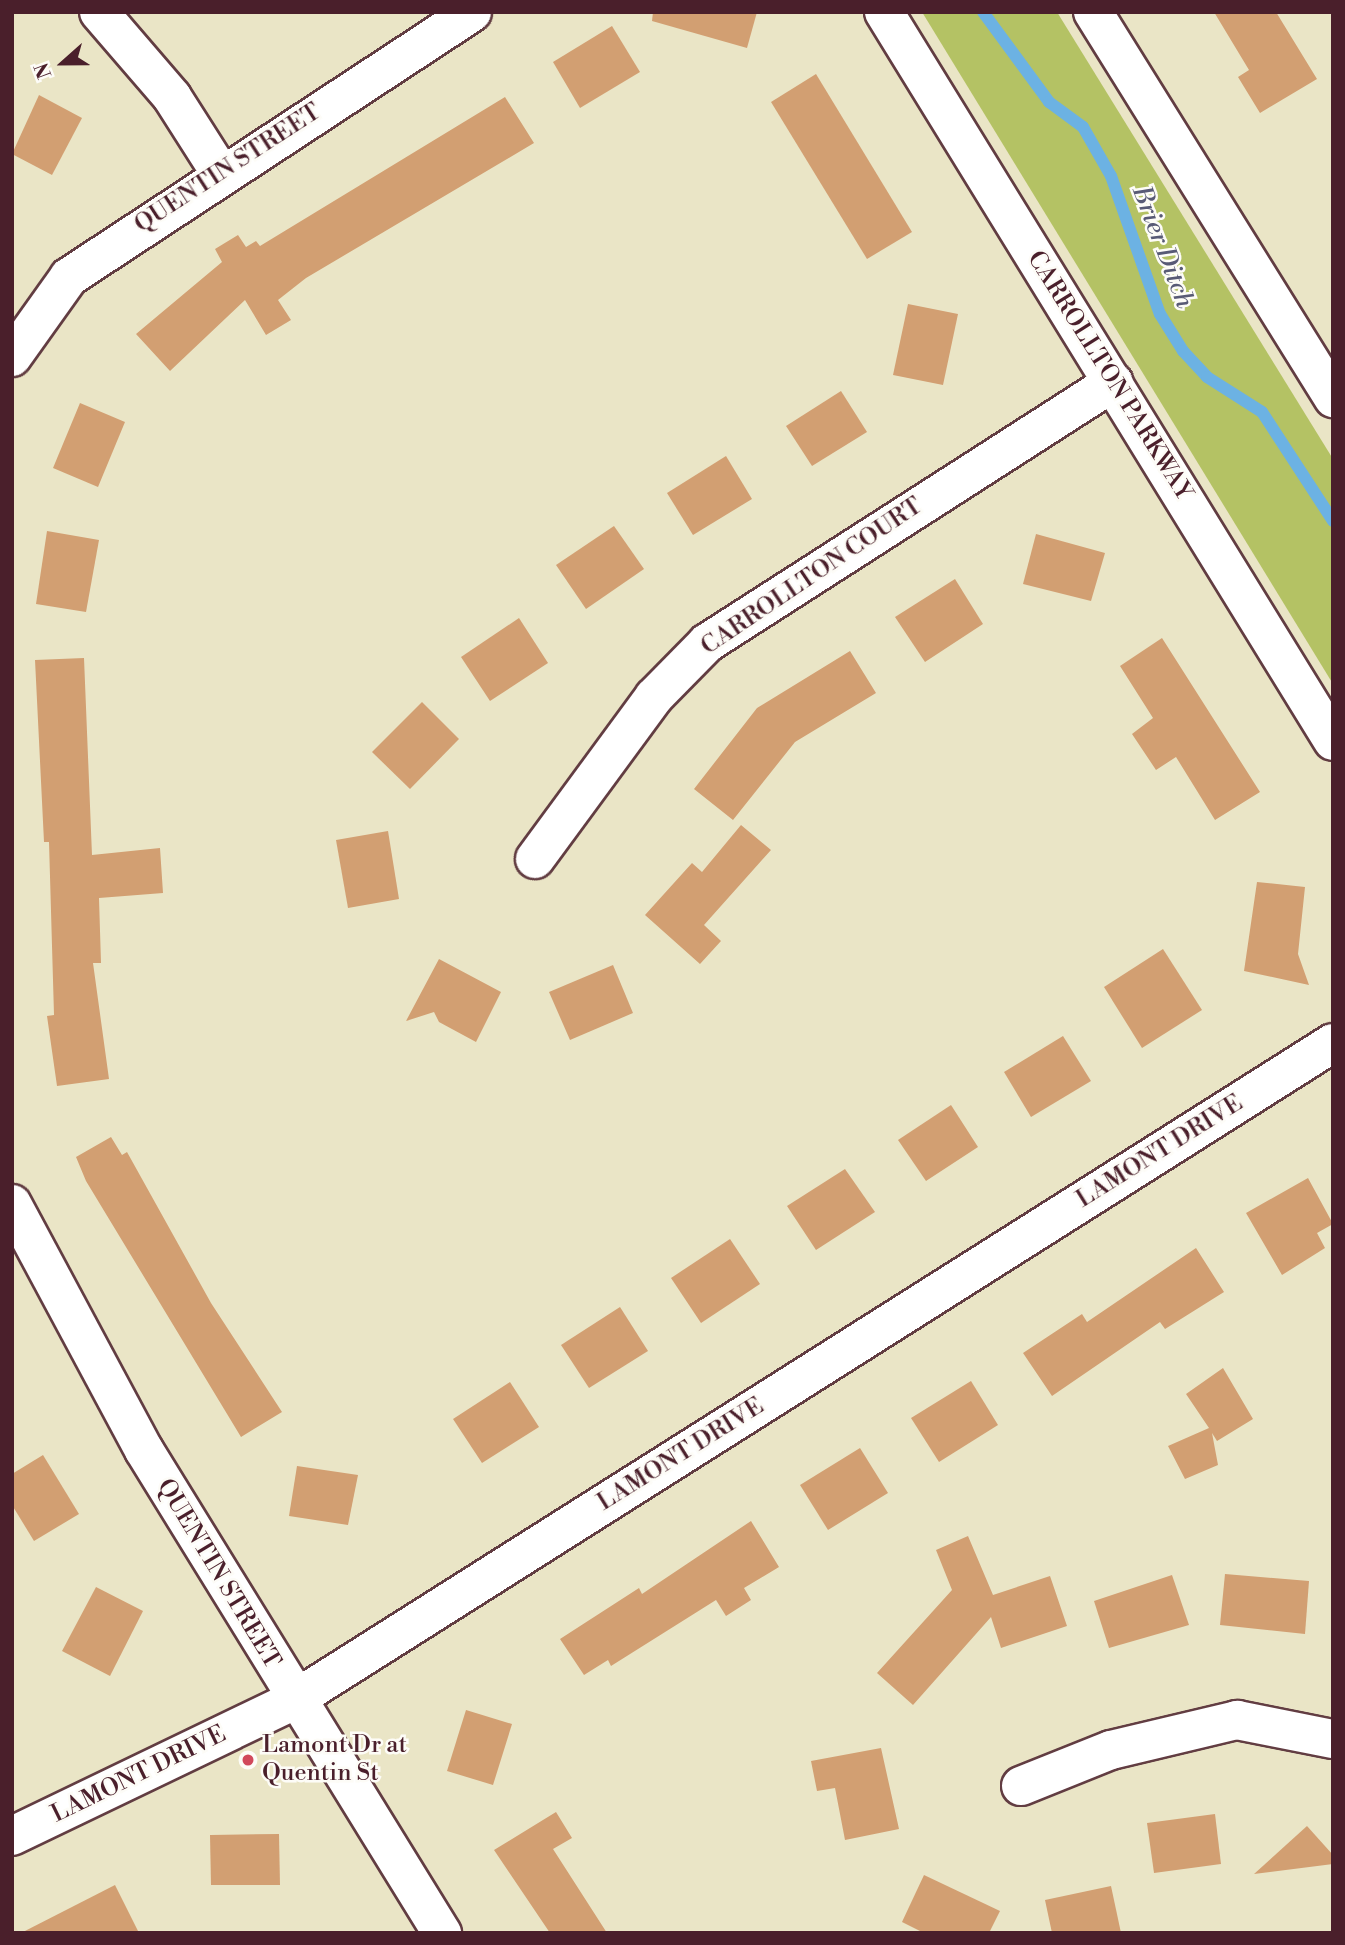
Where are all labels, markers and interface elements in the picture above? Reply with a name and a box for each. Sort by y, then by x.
north arrow [28,28,98,98]
text: N [29,59,57,82]
street label: QUENTIN STREET [130,98,326,240]
water label: Brier Ditch [1124,182,1200,312]
street label: CARROLLTON PARKWAY [1020,246,1198,506]
street label: CARROLLTON COURT [696,492,928,662]
street label: LAMONT DRIVE [1072,1089,1248,1215]
street label: LAMONT DRIVE [593,1392,769,1518]
street label: QUENTIN STREET [150,1474,286,1674]
street label: LAMONT DRIVE [47,1720,231,1830]
place label: Lamont Dr at Quentin St [262,1732,407,1788]
marker: Lamont Dr at Quentin St [240,1752,256,1768]

